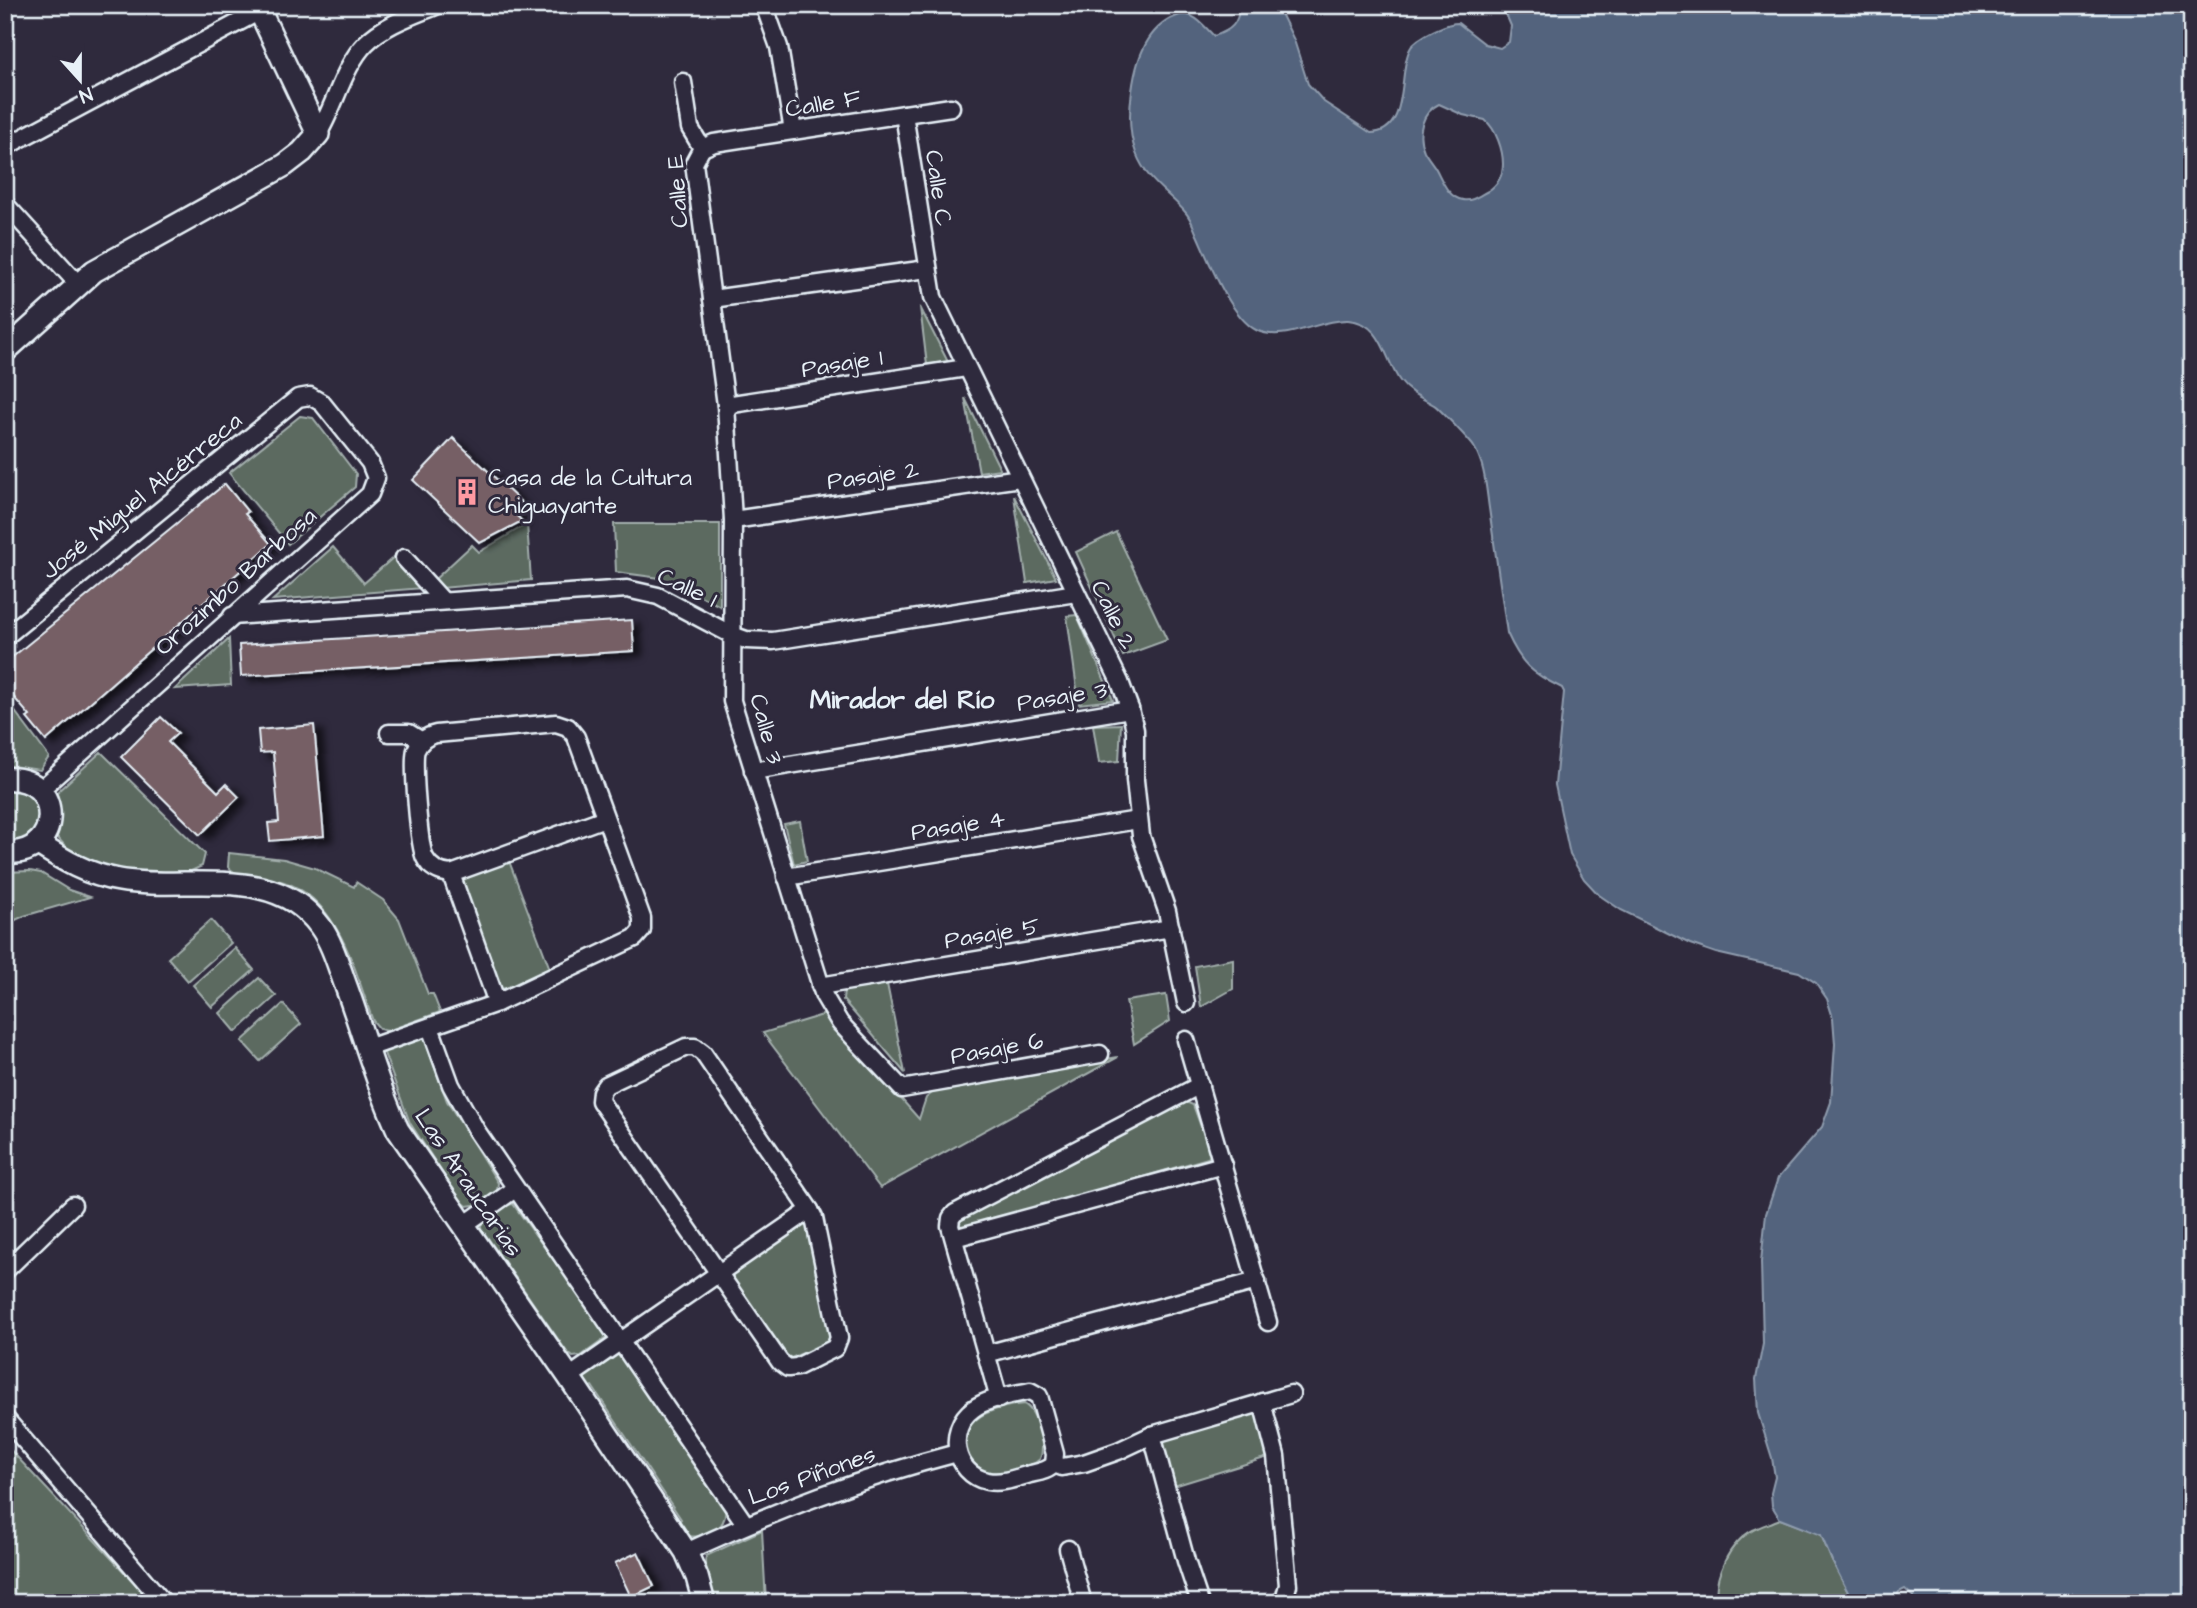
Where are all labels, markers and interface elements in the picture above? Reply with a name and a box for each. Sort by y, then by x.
north arrow [46,46,116,116]
text: N [75,80,96,109]
street label: Calle F [783,81,864,127]
street label: Calle C [916,148,960,228]
street label: Calle E [658,153,698,229]
street label: Pasaje 1 [799,341,885,387]
street label: José Miguel Alcérreca [34,404,250,588]
street label: Pasaje 2 [825,453,921,499]
place label: Casa de la Cultura Chiguayante [488,461,692,524]
building icon: Casa de la Cultura Chiguayante [452,477,482,507]
street label: Orozimbo Barbosa [148,500,324,664]
street label: Calle 1 [652,559,722,617]
street label: Calle 2 [1082,575,1144,656]
street label: Pasaje 3 [1014,673,1110,721]
district label: Mirador del Río [810,682,995,718]
street label: Calle 3 [740,690,792,768]
street label: Pasaje 4 [908,802,1008,850]
street label: Pasaje 5 [942,910,1042,958]
street label: Pasaje 6 [948,1024,1046,1074]
street label: Las Araucarias [406,1102,530,1264]
street label: Los Piñones [744,1437,880,1515]

